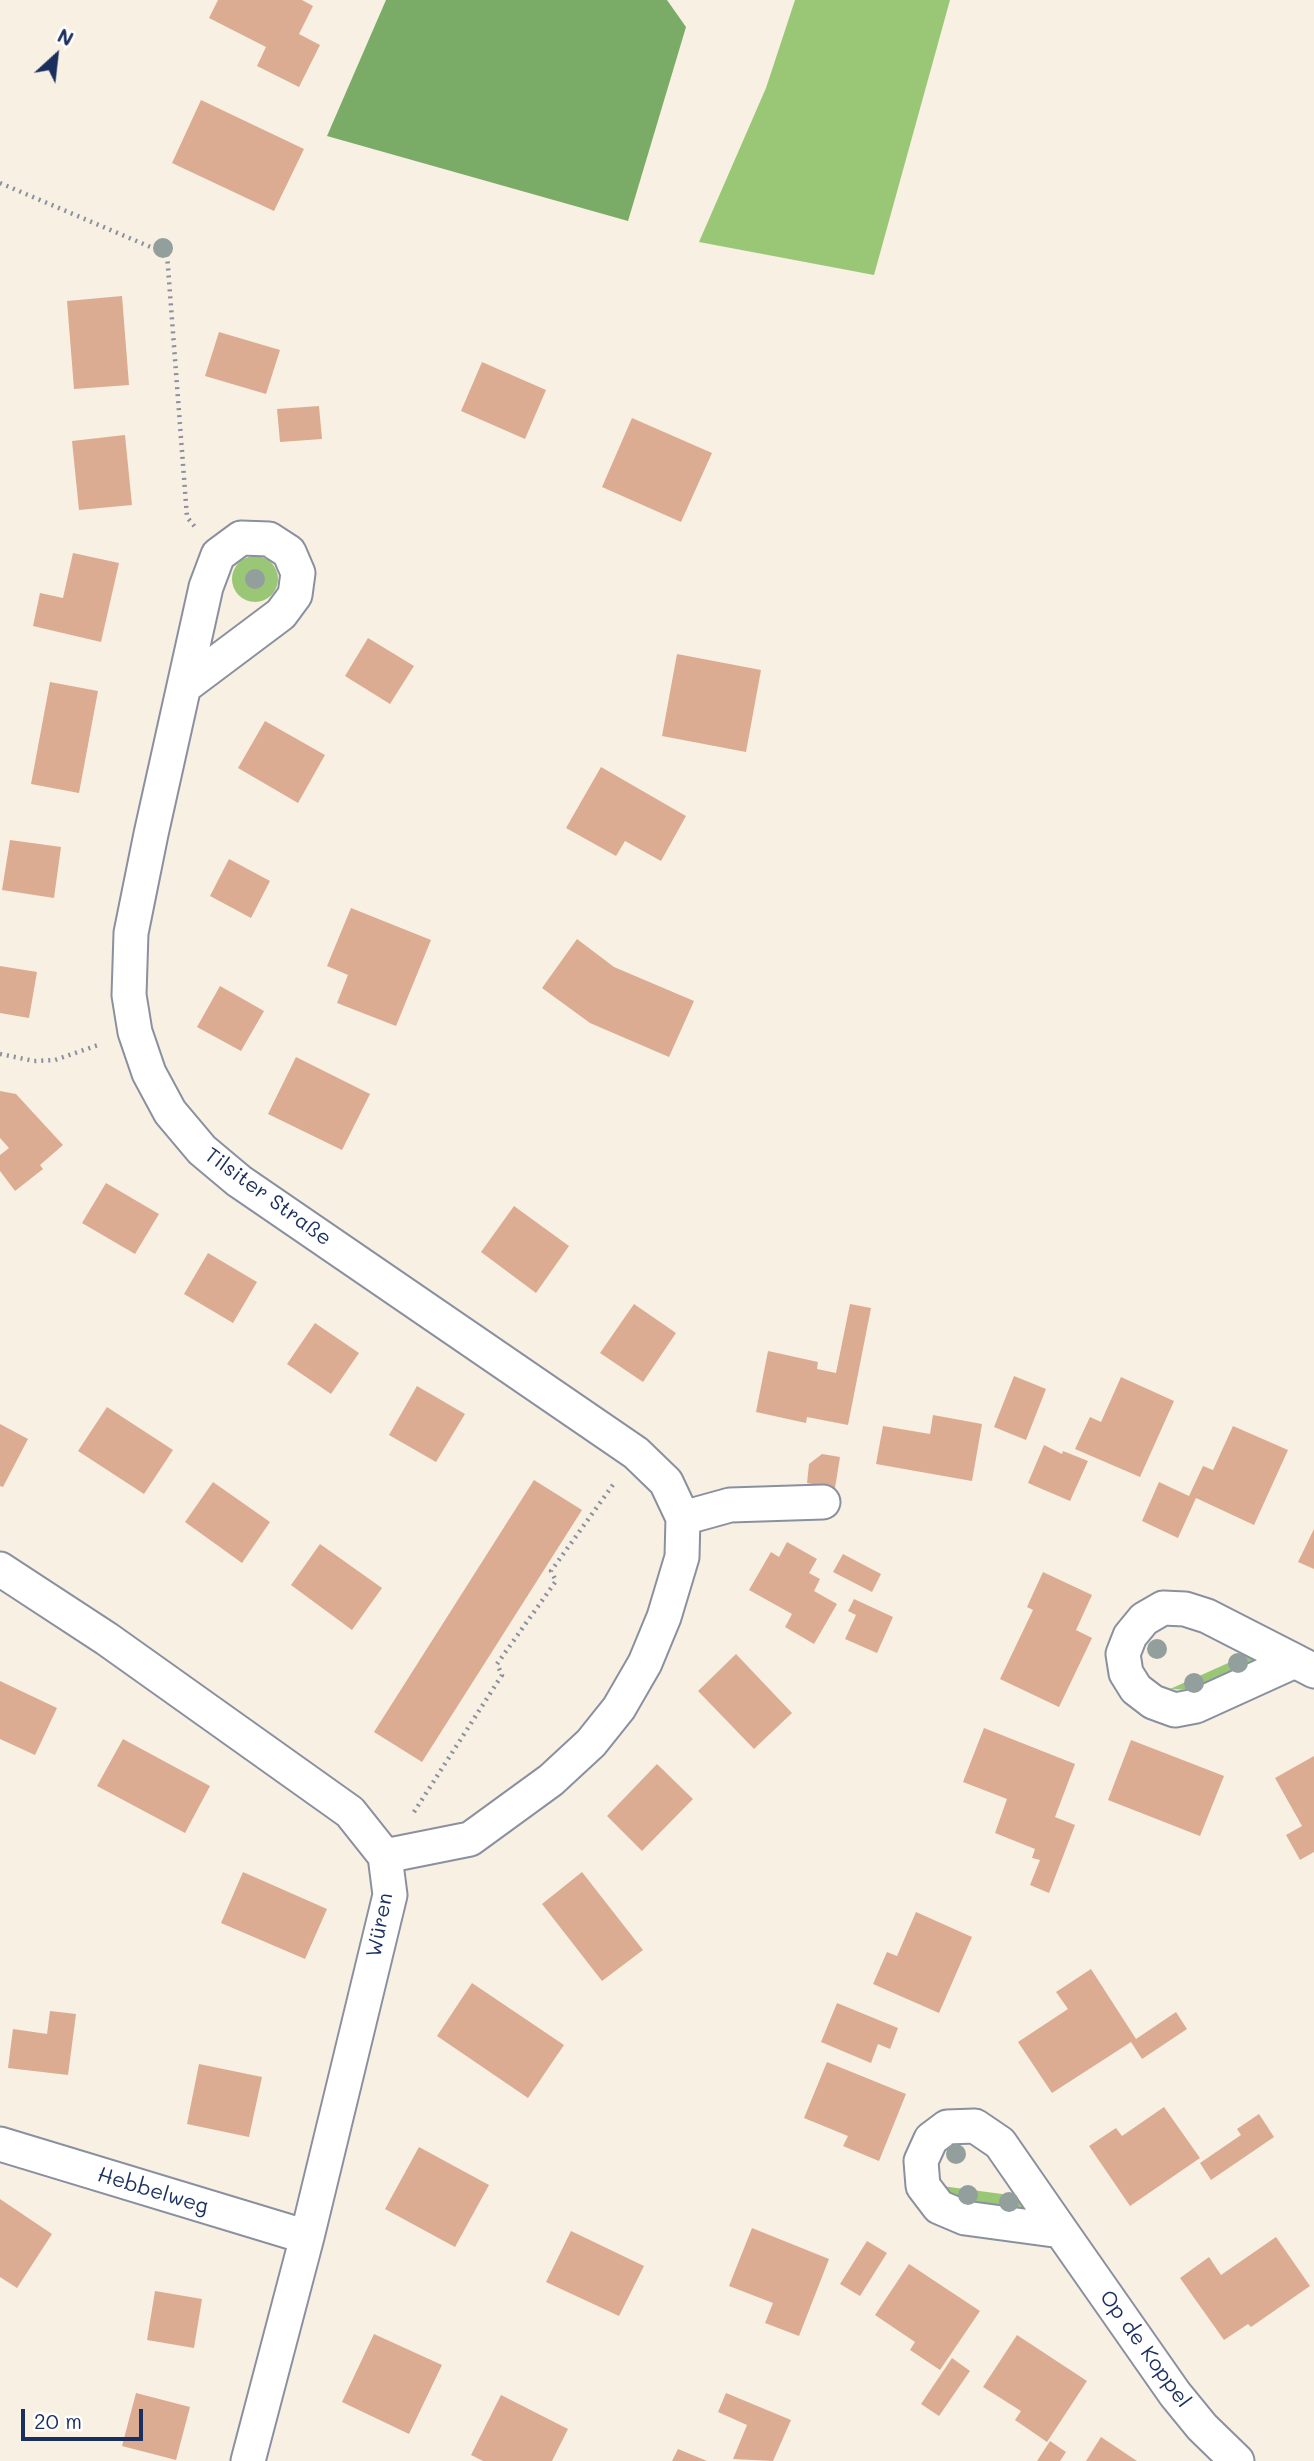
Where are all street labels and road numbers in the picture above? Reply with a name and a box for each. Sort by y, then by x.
street label: Tilsiter Straße [200,1143,336,1251]
street label: Würen [361,1891,399,1959]
street label: Hebbelweg [95,2162,211,2220]
street label: Op de Koppel [1094,2285,1196,2413]

